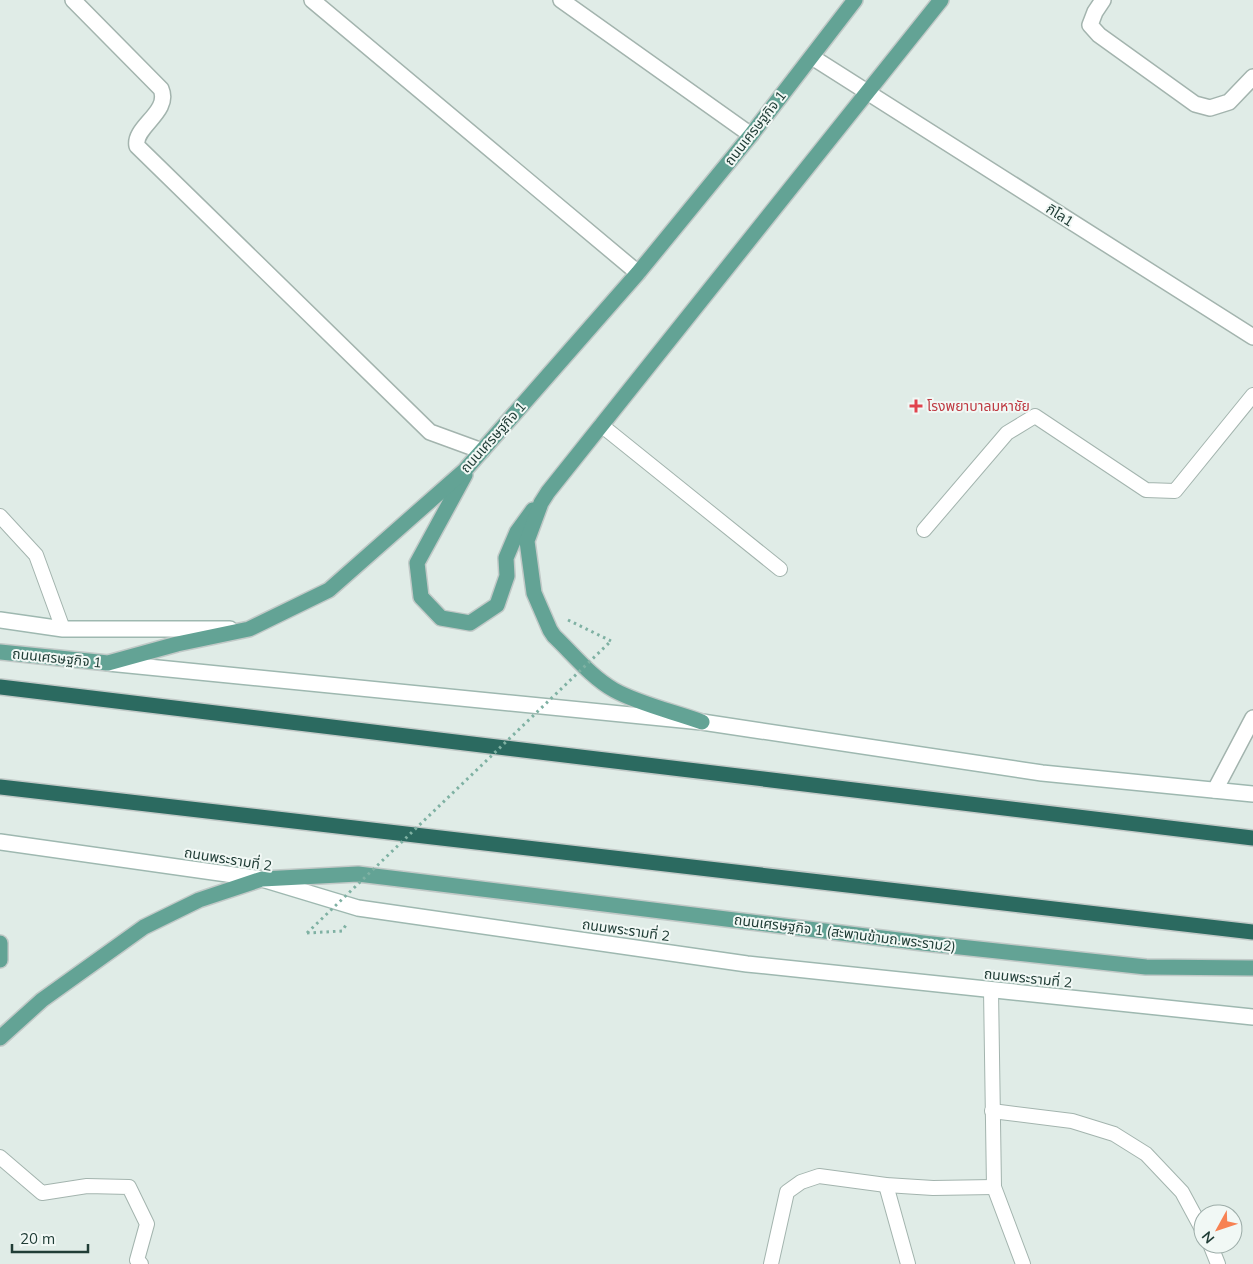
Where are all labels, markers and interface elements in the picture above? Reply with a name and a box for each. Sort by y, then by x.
street label: ถนนเศรษฐกิจ 1 [720,87,790,169]
street label: กิโล1 [1043,200,1077,230]
place label: โรงพยาบาลมหาชัย [927,397,1030,415]
street label: ถนนเศรษฐกิจ 1 [456,398,530,476]
marker: โรงพยาบาลมหาชัย [909,399,923,413]
street label: ถนนเศรษฐกิจ 1 [11,644,103,672]
street label: ถนนพระรามที่ 2 [183,842,273,875]
street label: ถนนเศรษฐกิจ 1 (สะพานข้ามถ.พระราม2) [733,910,957,956]
street label: ถนนพระรามที่ 2 [581,914,671,945]
street label: ถนนพระรามที่ 2 [983,963,1073,992]
north arrow [1193,1204,1243,1254]
scale bar [12,1222,89,1254]
text: N [1198,1228,1218,1247]
text: 20 m [20,1229,55,1248]

